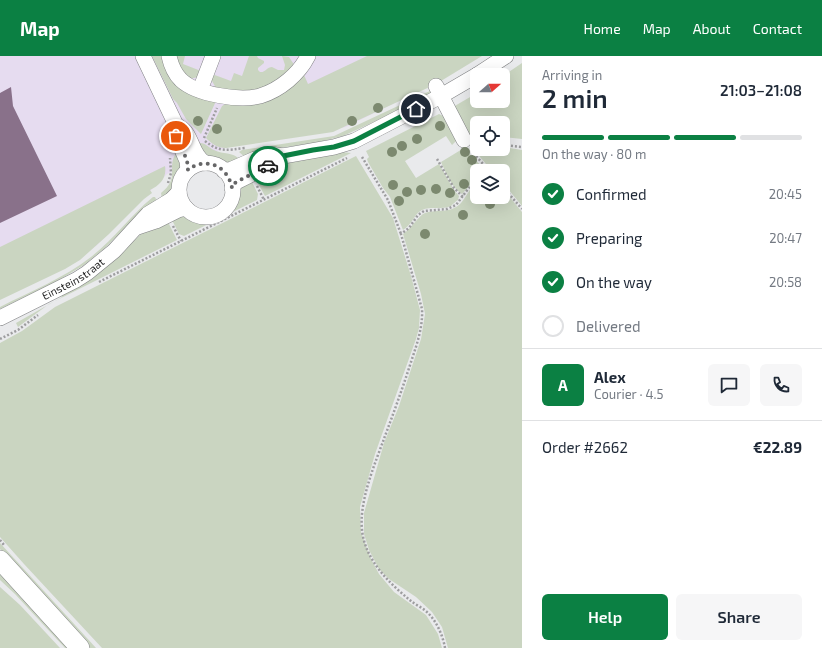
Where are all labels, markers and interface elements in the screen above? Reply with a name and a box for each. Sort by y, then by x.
text: Map [20,17,60,40]
text: Home [584,20,621,37]
text: Map [643,20,671,37]
text: About [693,20,731,37]
text: Contact [753,20,802,37]
text: Arriving in [542,67,602,83]
north arrow [470,68,510,108]
map controls [470,68,510,204]
text: 21:03–21:08 [720,81,802,99]
text: 2 min [542,82,608,113]
pin [399,92,433,126]
icon: home [405,98,427,120]
button: locate [470,116,510,156]
pin [159,119,193,153]
icon: bag [165,125,187,147]
courier [248,146,288,186]
text: On the way · 80 m [542,146,646,162]
icon: car [257,155,279,177]
button: layers [470,164,510,204]
icon: check [542,183,564,205]
text: Confirmed [576,185,647,203]
text: 20:45 [769,186,802,202]
icon: check [542,227,564,249]
text: Preparing [576,229,642,247]
text: 20:47 [769,230,802,246]
street label: Einsteinstraat [39,255,107,302]
icon: check [542,271,564,293]
text: On the way [576,273,652,291]
text: 20:58 [769,274,802,290]
text: Delivered [576,317,641,335]
button: chat [708,364,750,406]
button: phone [760,364,802,406]
text: Alex [594,368,626,386]
text: A [558,376,568,394]
text: Courier · 4.5 [594,386,663,402]
text: Order #2662 [542,438,628,456]
text: €22.89 [753,438,802,456]
button: Help [542,594,668,640]
button: Share [676,594,802,640]

